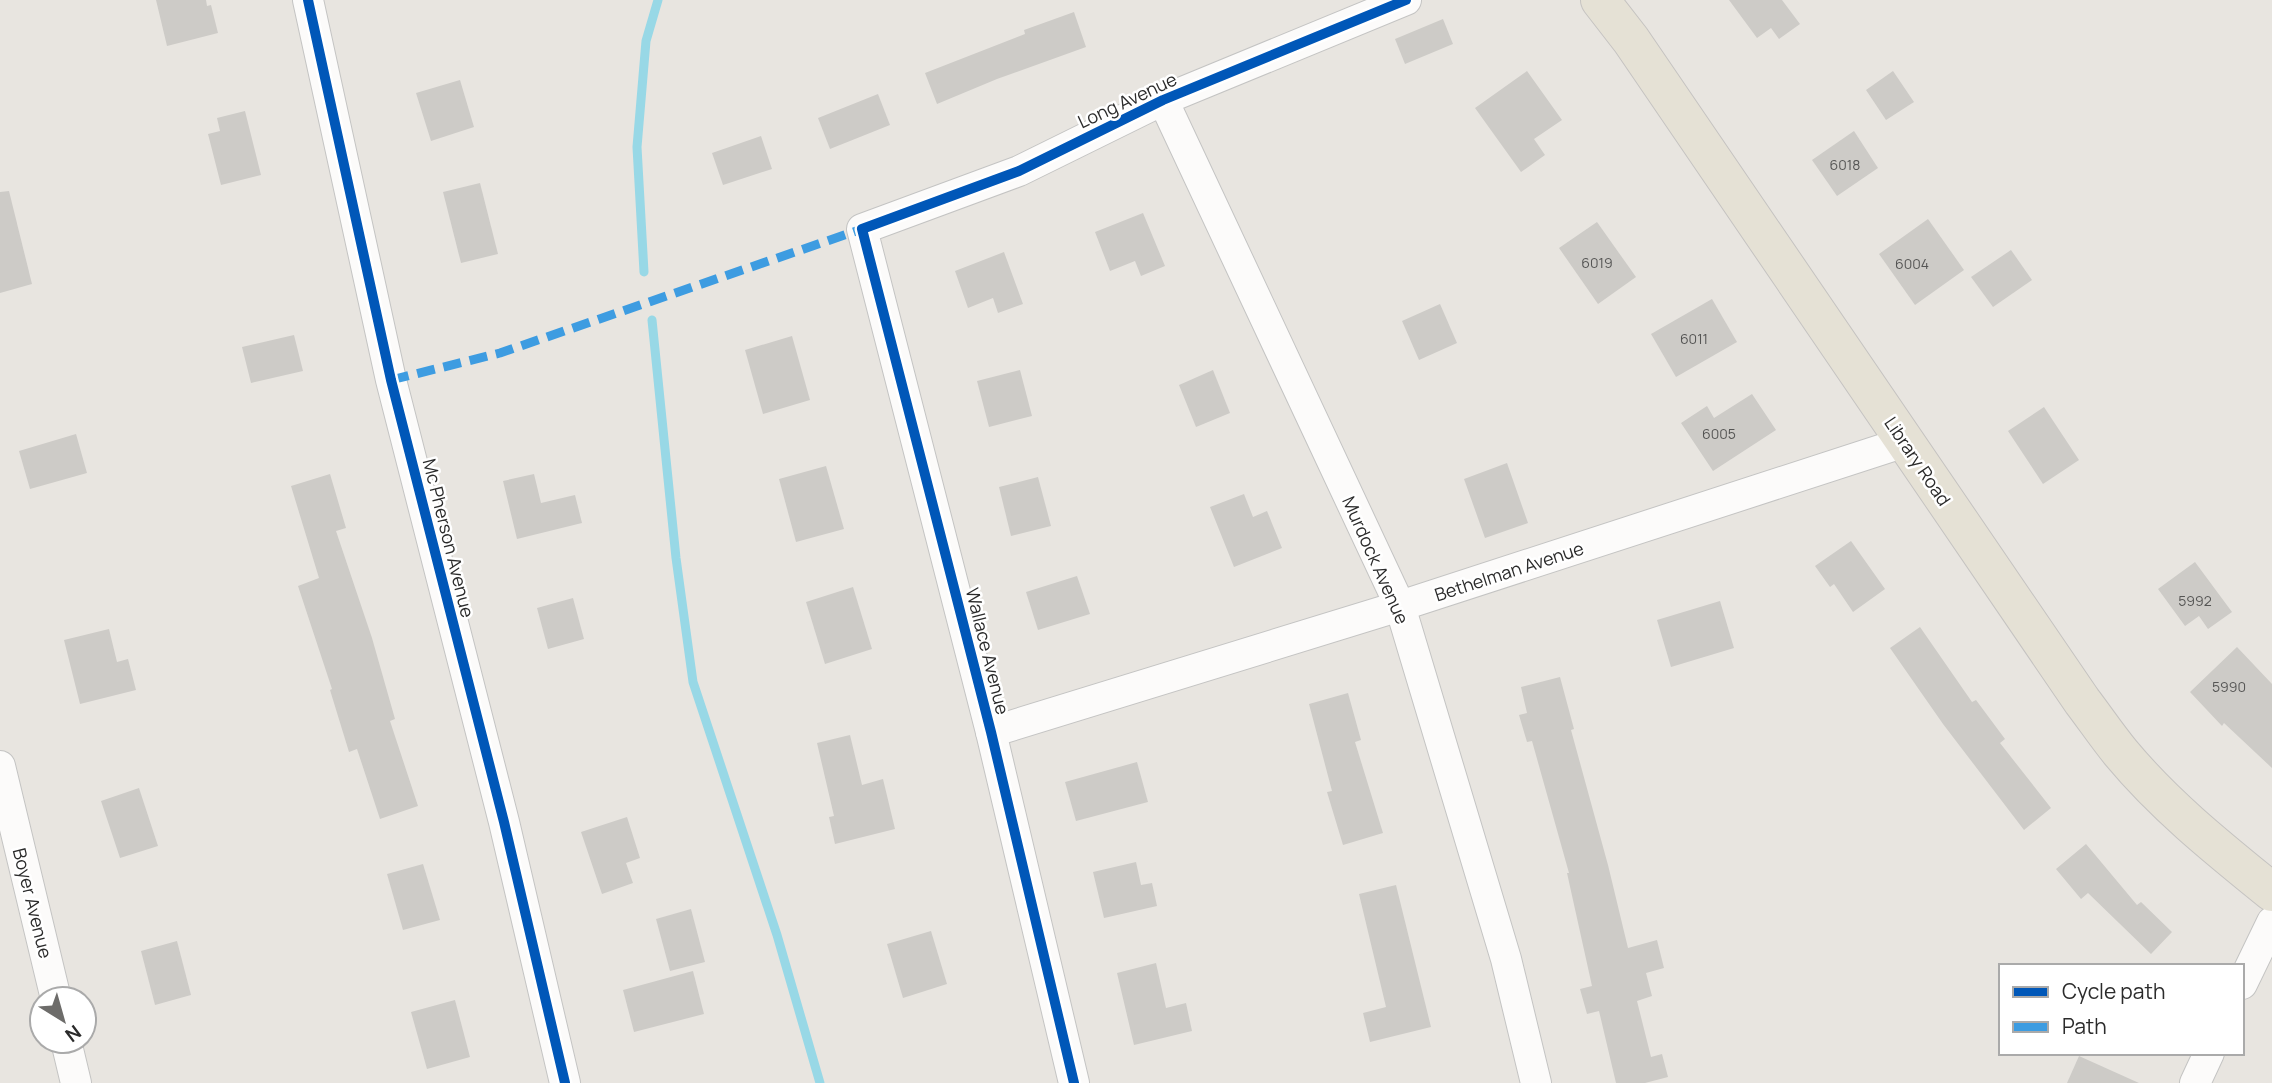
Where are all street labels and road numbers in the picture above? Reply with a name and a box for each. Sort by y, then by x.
street label: Long Avenue [1074,67,1180,133]
street label: Library Road [1879,412,1957,510]
street label: Mc Pherson Avenue [418,456,480,620]
street label: Murdock Avenue [1337,492,1415,628]
street label: Bethelman Avenue [1431,536,1587,606]
street label: Wallace Avenue [961,585,1015,717]
street label: Boyer Avenue [8,845,58,961]

